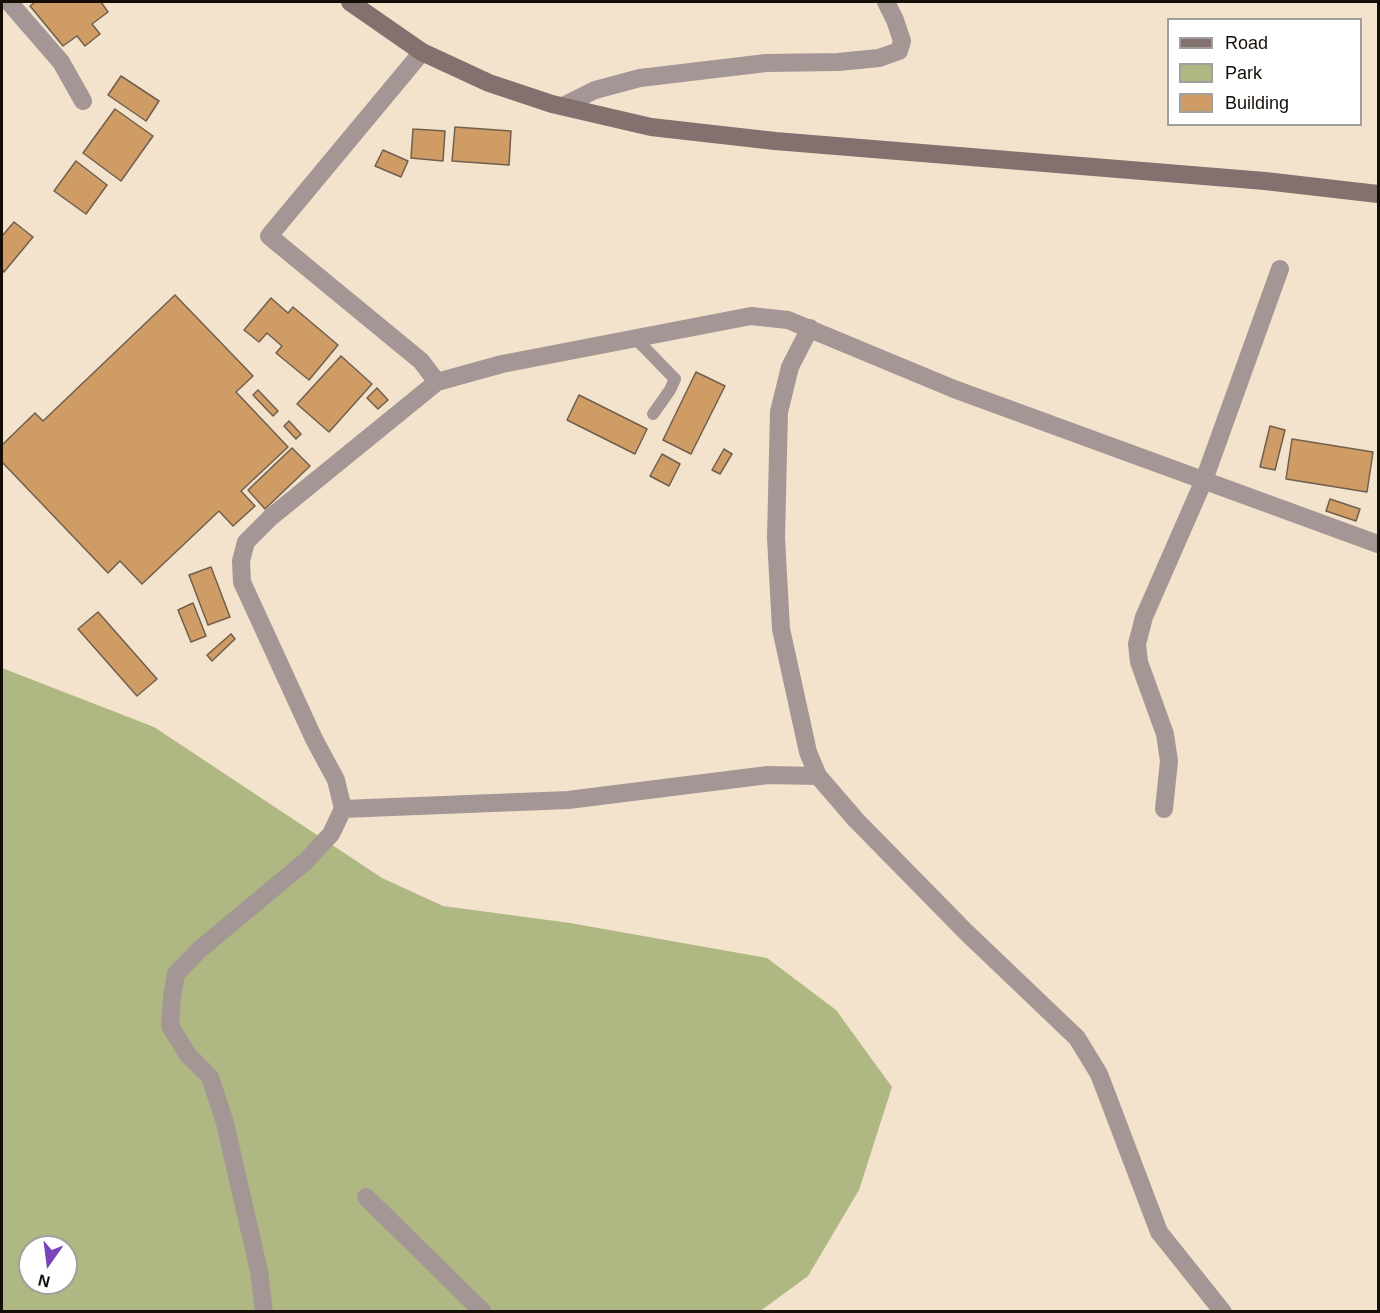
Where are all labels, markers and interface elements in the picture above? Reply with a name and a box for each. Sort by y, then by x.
legend [1167,18,1362,126]
text: Road [1225,33,1268,53]
text: Park [1225,63,1262,83]
text: Building [1225,93,1289,113]
north arrow [18,1235,78,1295]
text: N [36,1271,52,1291]

